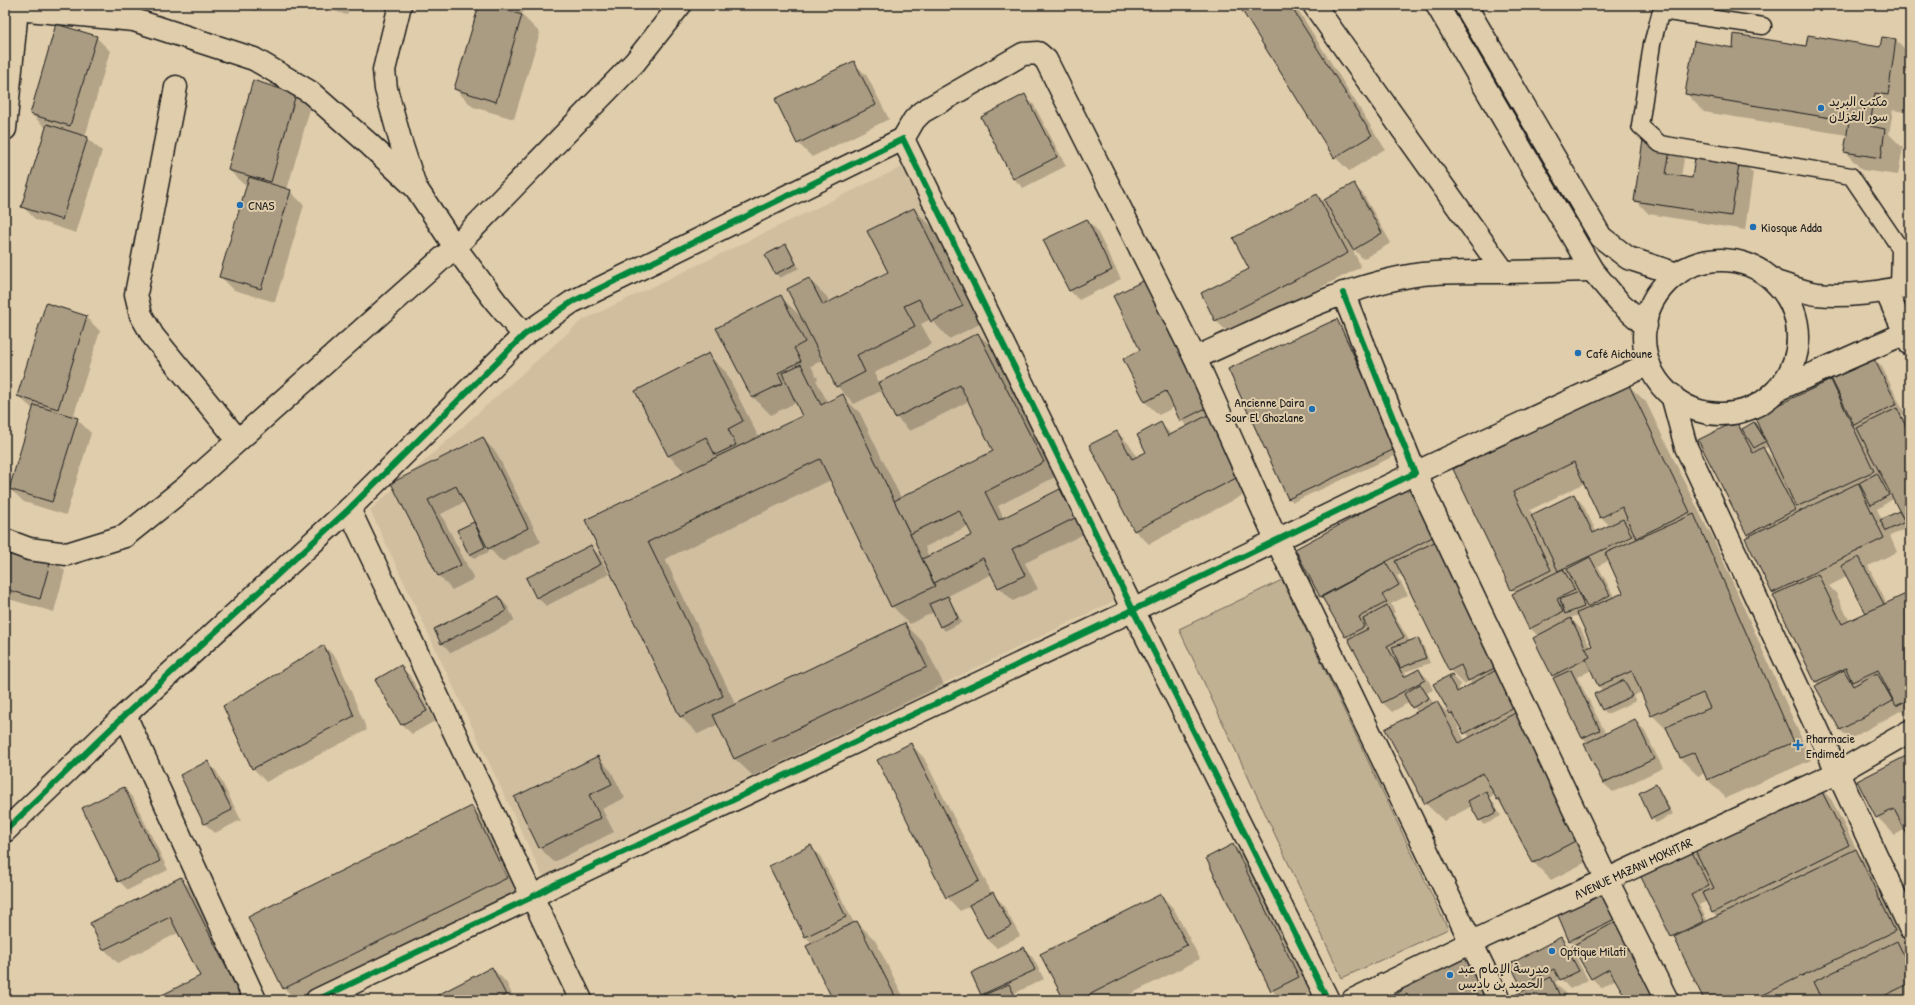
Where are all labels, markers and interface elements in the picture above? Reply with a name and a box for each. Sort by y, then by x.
place label: مكتب البريد سور الغزلان [1829,92,1888,125]
marker: مكتب البريد سور الغزلان [1816,103,1826,113]
place label: CNAS [248,196,274,214]
marker: CNAS [235,200,245,210]
place label: Kiosque Adda [1761,218,1822,236]
marker: Kiosque Adda [1748,222,1758,232]
place label: Café Aichoune [1586,344,1652,362]
marker: Café Aichoune [1573,348,1583,358]
place label: Ancienne Daira Sour El Ghozlane [1225,393,1304,426]
marker: Ancienne Daira Sour El Ghozlane [1307,404,1317,414]
place label: Pharmacie Endimed [1806,729,1855,762]
marker: Pharmacie Endimed [1793,740,1803,750]
street label: AVENUE MAZANI MOKHTAR [1571,833,1695,903]
place label: Optique Milati [1560,942,1626,960]
marker: Optique Milati [1547,946,1557,956]
place label: مدرسة الإمام عبد الحميد بن باديس [1458,959,1549,992]
marker: مدرسة الإمام عبد الحميد بن باديس [1445,970,1455,980]

